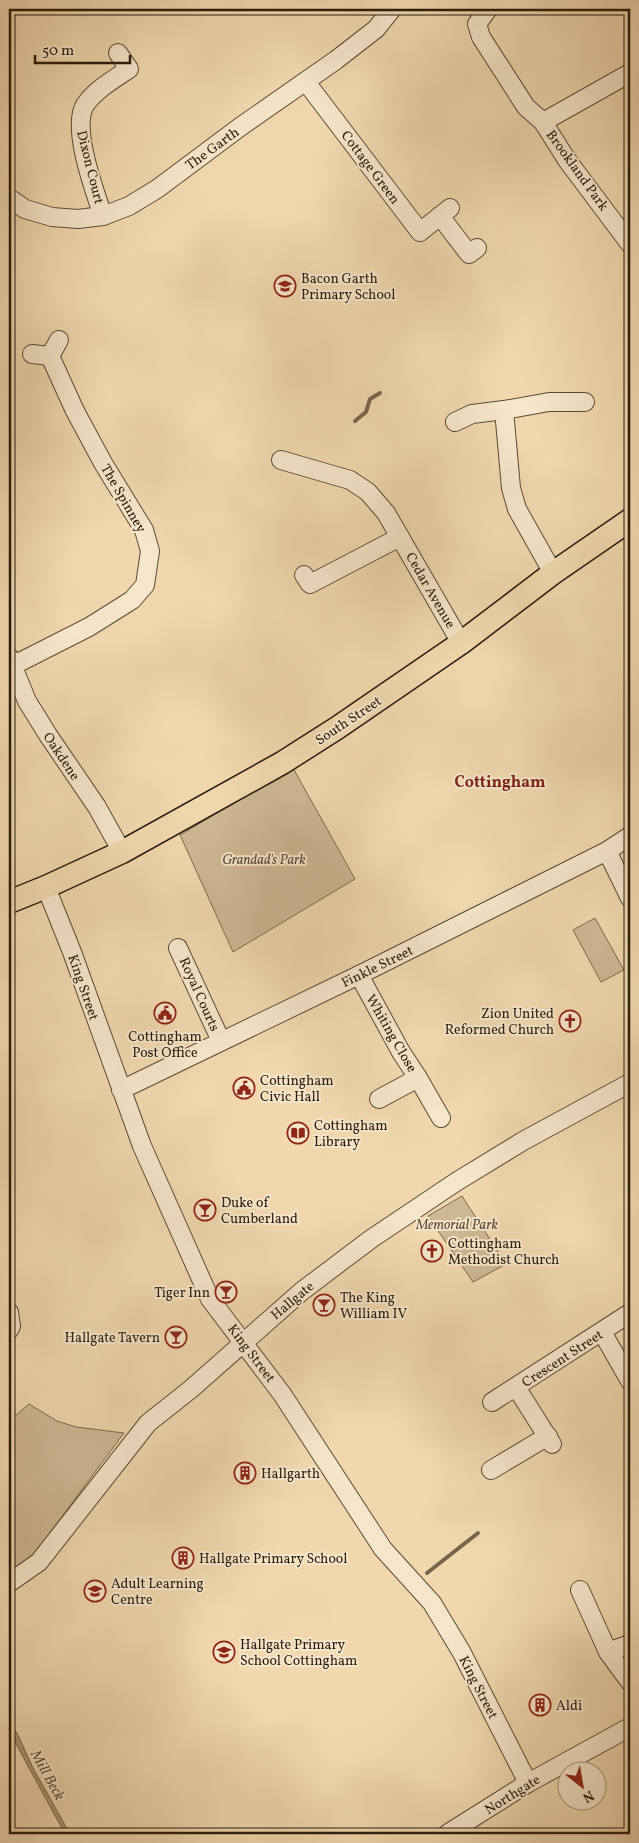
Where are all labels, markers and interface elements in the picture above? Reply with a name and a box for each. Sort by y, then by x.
scale bar [35,32,130,64]
text: 50 m [42,41,74,62]
street label: The Garth [182,123,244,175]
street label: Cottage Green [336,127,404,209]
street label: Brookland Park [541,127,613,216]
street label: Dixon Court [71,129,108,206]
place label: Bacon Garth Primary School [301,270,395,305]
school or university icon: Bacon Garth Primary School [273,274,297,298]
street label: The Spinney [95,461,150,537]
street label: Cedar Avenue [400,549,459,633]
street label: South Street [312,692,386,750]
street label: Oakdene [38,729,84,785]
district label: Cottingham [454,772,546,794]
park label: Grandad's Park [222,851,306,870]
street label: Finkle Street [338,942,417,993]
street label: King Street [62,952,103,1023]
street label: Royal Courts [174,954,223,1035]
street label: Whiting Close [361,991,421,1077]
public building icon: Cottingham Post Office [153,1001,177,1025]
place label: Zion United Reformed Church [445,1005,554,1040]
church icon: Zion United Reformed Church [558,1009,582,1033]
place label: Cottingham Post Office [128,1028,202,1063]
place label: Cottingham Civic Hall [260,1072,334,1107]
public building icon: Cottingham Civic Hall [232,1076,256,1100]
place label: Cottingham Library [314,1117,388,1152]
library icon: Cottingham Library [286,1121,310,1145]
place label: Duke of Cumberland [221,1194,298,1229]
bar icon: Duke of Cumberland [193,1198,217,1222]
park label: Memorial Park [415,1216,498,1235]
place label: Cottingham Methodist Church [448,1235,559,1270]
church icon: Cottingham Methodist Church [420,1239,444,1263]
street label: Hallgate [267,1277,319,1325]
bar icon: Tiger Inn [214,1280,238,1304]
place label: Tiger Inn [154,1284,210,1303]
place label: The King William IV [340,1289,408,1324]
bar icon: The King William IV [312,1293,336,1317]
street label: King Street [223,1321,279,1387]
bar icon: Hallgate Tavern [164,1325,188,1349]
street label: Crescent Street [519,1326,607,1393]
place label: Hallgate Tavern [64,1329,160,1348]
building icon: Hallgarth [233,1461,257,1485]
place label: Hallgarth [261,1465,320,1484]
building icon: Hallgate Primary School [171,1546,195,1570]
place label: Hallgate Primary School [199,1550,347,1569]
place label: Adult Learning Centre [111,1575,204,1610]
school or university icon: Adult Learning Centre [83,1579,107,1603]
place label: Hallgate Primary School Cottingham [240,1636,357,1671]
school or university icon: Hallgate Primary School Cottingham [212,1640,236,1664]
street label: King Street [454,1653,502,1723]
building icon: Aldi [528,1693,552,1717]
place label: Aldi [556,1697,582,1716]
water label: Mill Beck [24,1746,69,1805]
north arrow [556,1760,606,1810]
street label: Northgate [481,1771,545,1820]
text: N [579,1785,597,1807]

